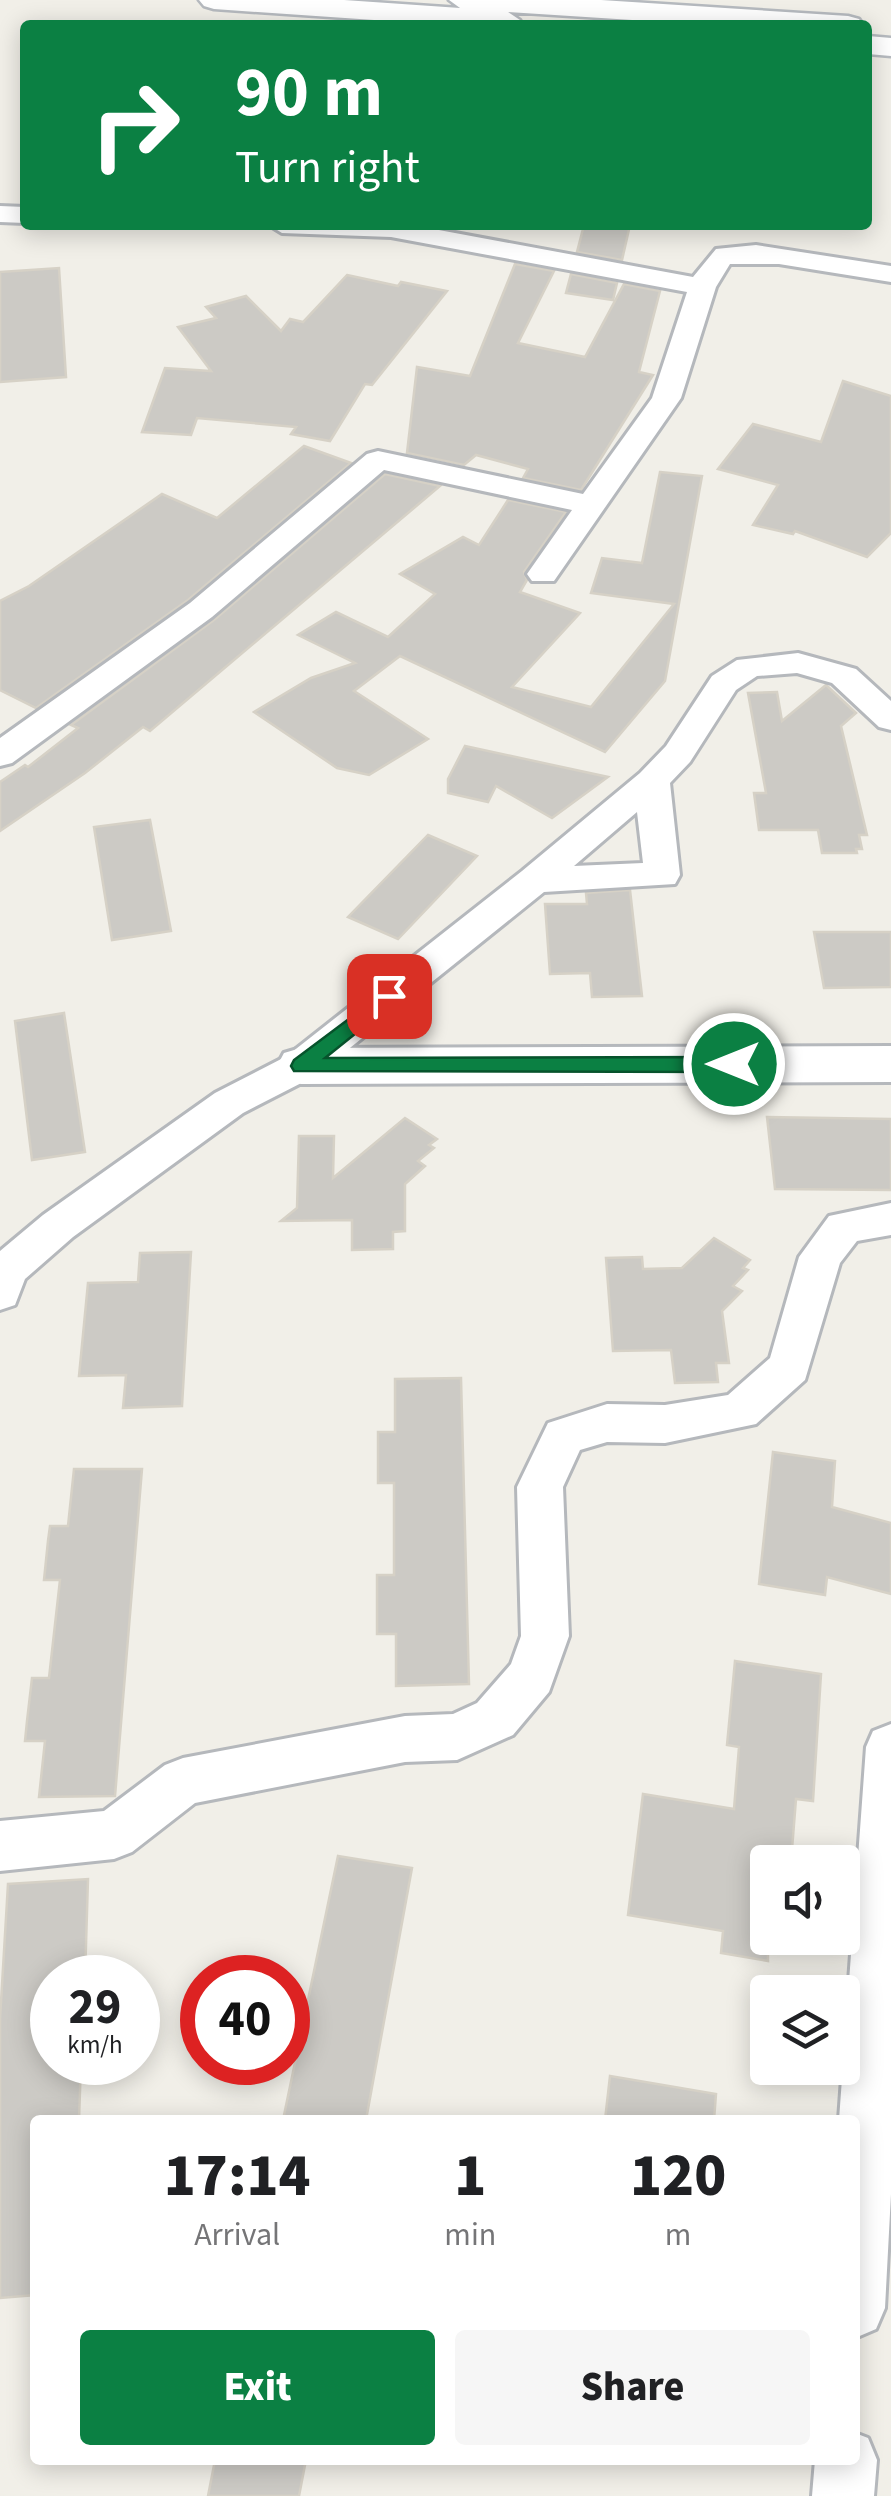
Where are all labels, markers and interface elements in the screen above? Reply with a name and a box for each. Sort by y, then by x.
text: 90 m [235,43,383,143]
icon: right [70,60,200,190]
text: Turn right [235,136,420,200]
pin [347,954,432,1039]
icon: arrive [362,969,417,1024]
position arrow [682,1012,786,1116]
map controls [750,1845,860,2085]
button: sound [750,1845,860,1955]
speed limit sign: 40 [180,1955,310,2085]
text: 29 [69,1972,121,2043]
button: layers [750,1975,860,2085]
text: km/h [67,2027,123,2063]
text: 17:14 [164,2134,311,2219]
text: 1 [454,2134,486,2219]
text: 120 [630,2134,726,2219]
text: Arrival [194,2212,280,2258]
text: min [444,2212,496,2258]
text: m [665,2212,691,2258]
button: Exit [80,2330,435,2445]
button: Share [455,2330,810,2445]

